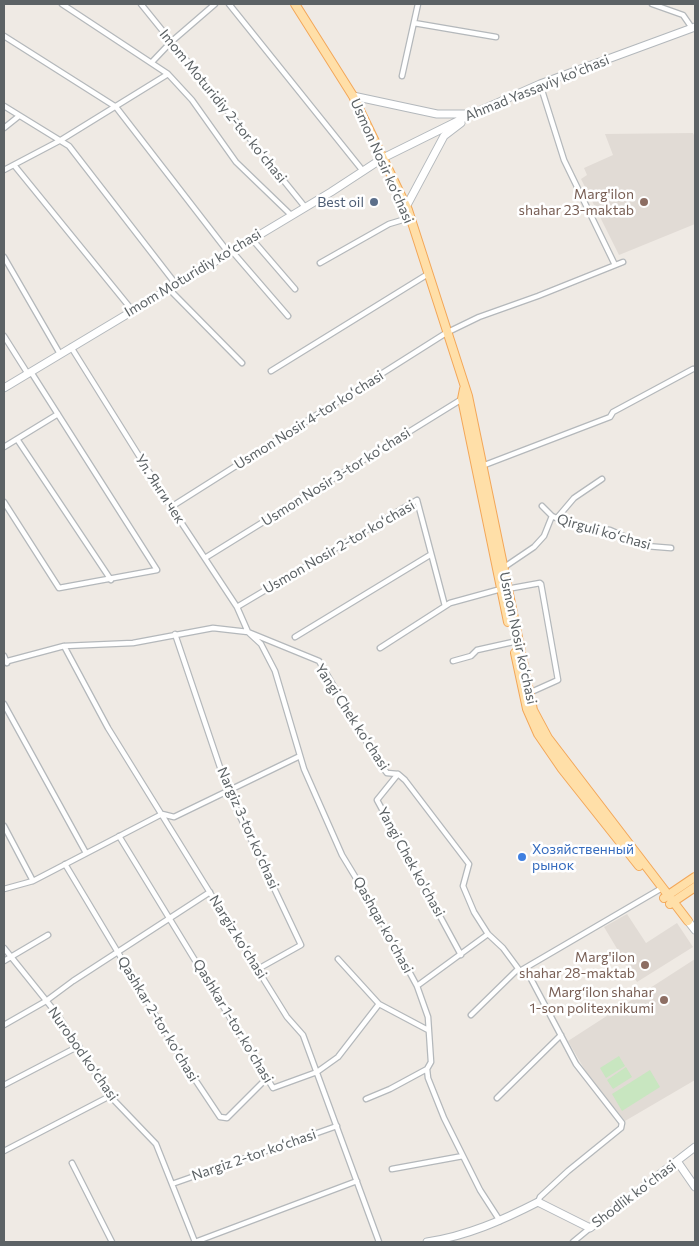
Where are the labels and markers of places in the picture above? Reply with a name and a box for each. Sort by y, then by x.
place label: Marg'ilon shahar 23-maktab [519,186,634,218]
place label: Best oil [317,194,364,210]
marker: Best oil [368,196,380,208]
marker: Marg'ilon shahar 23-maktab [638,196,650,208]
place label: Хозяйственный рынок [532,841,634,874]
marker: Хозяйственный рынок [516,851,528,863]
place label: Marg'ilon shahar 28-maktab [519,949,635,982]
marker: Marg'ilon shahar 28-maktab [639,959,651,971]
place label: Margʻilon shahar 1-son politexnikumi [530,984,654,1016]
marker: Margʻilon shahar 1-son politexnikumi [658,994,670,1006]

